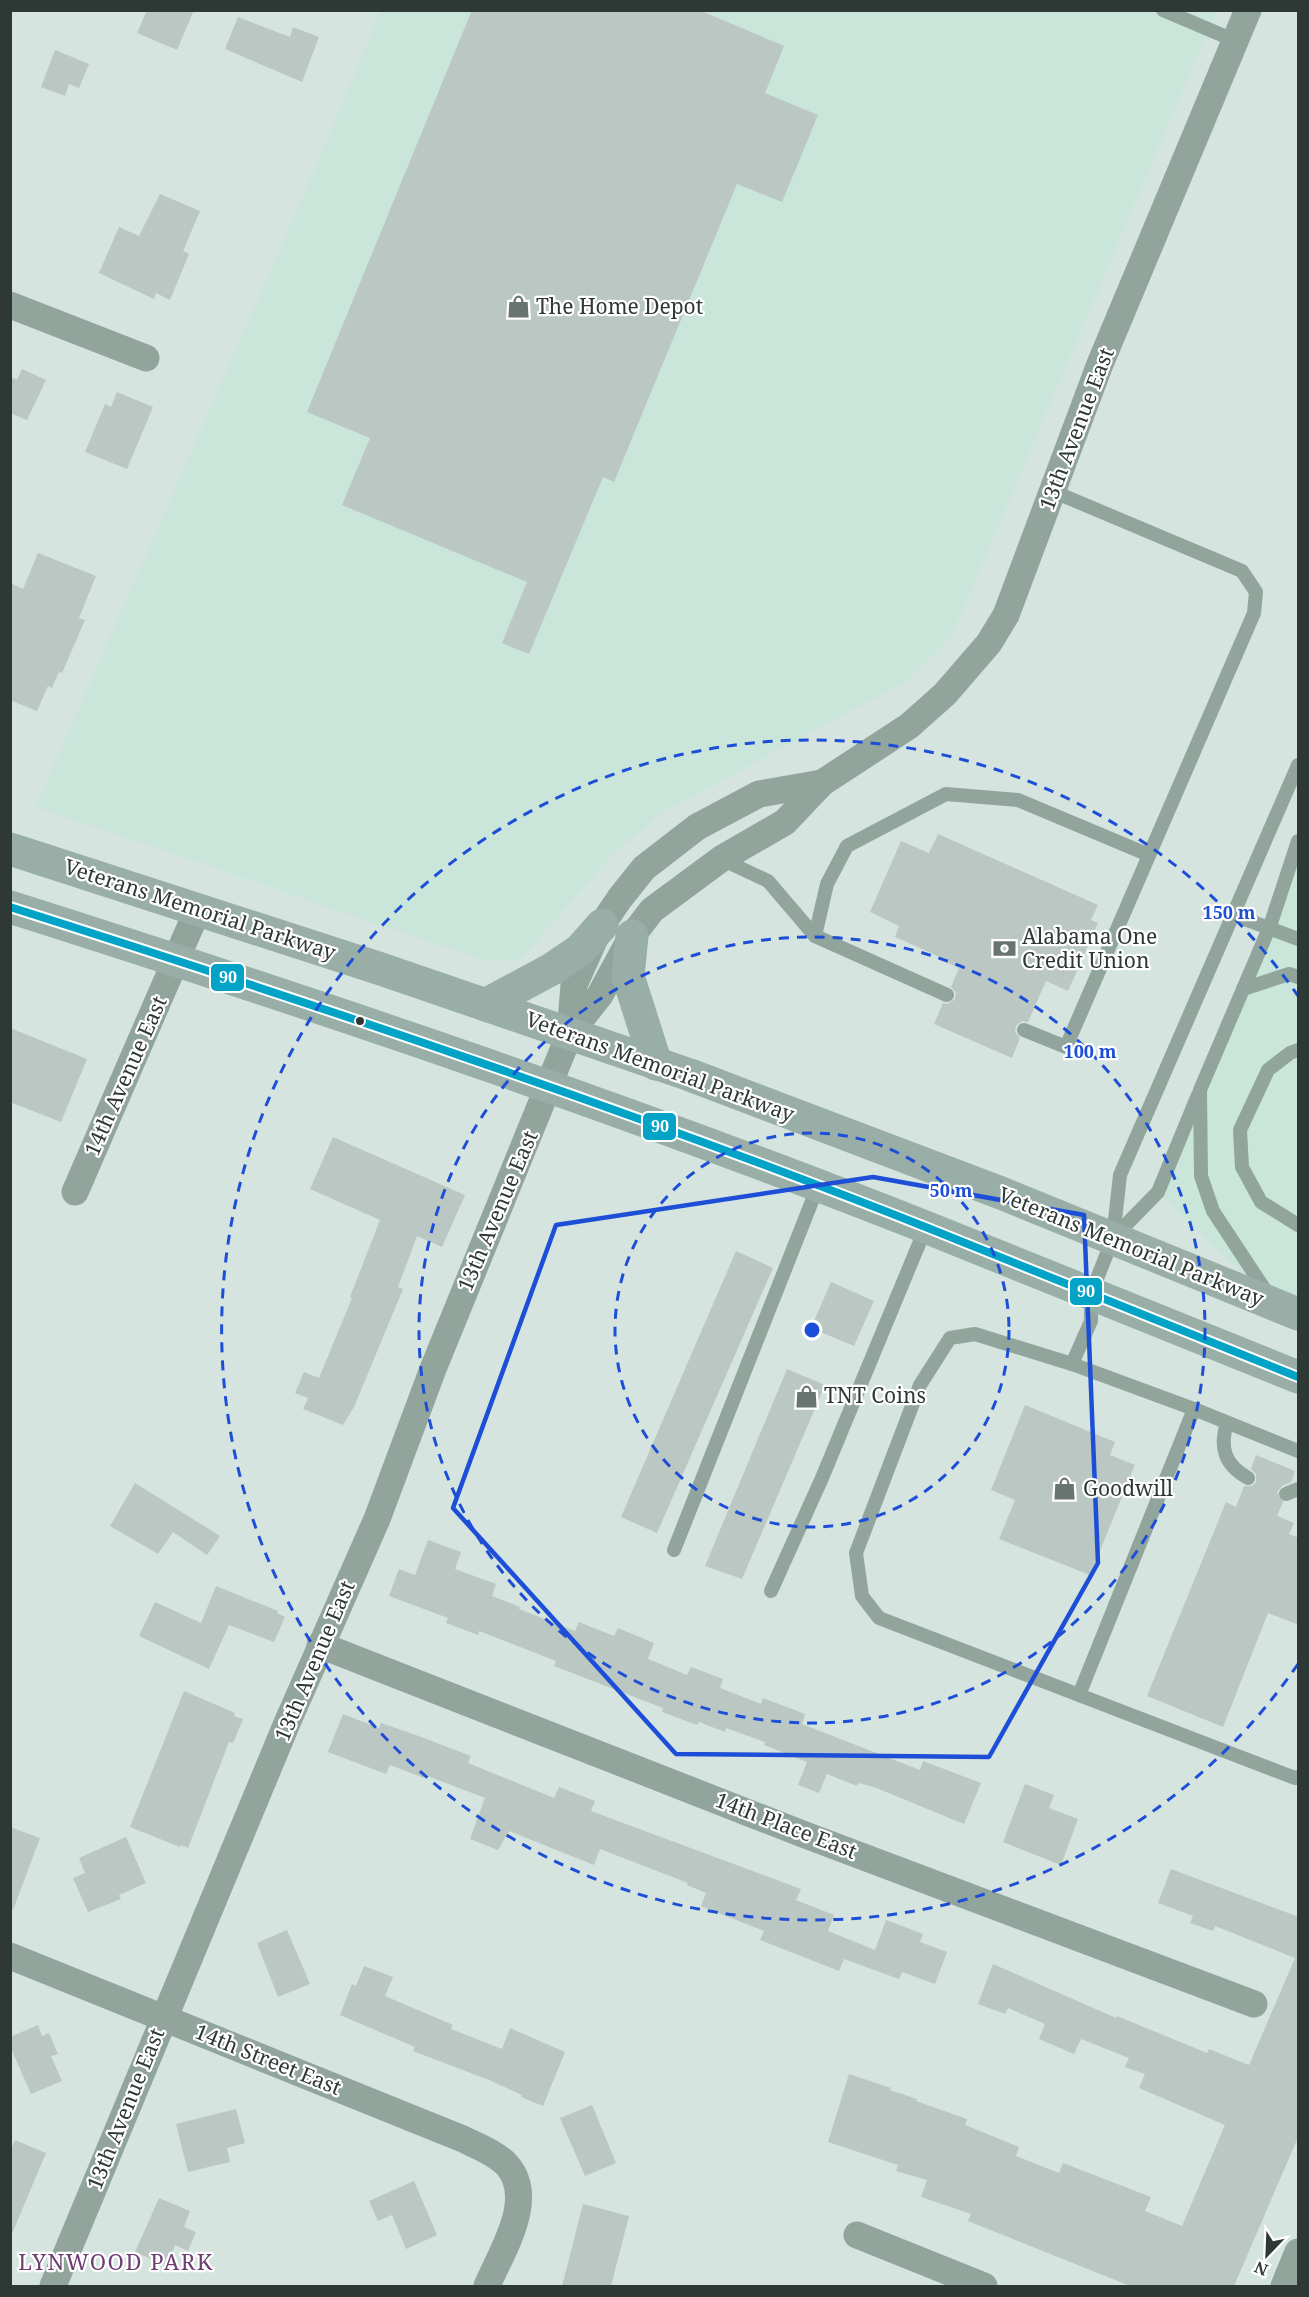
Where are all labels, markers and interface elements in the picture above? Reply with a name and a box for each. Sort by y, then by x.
place label: The Home Depot [536,292,703,320]
shop icon: The Home Depot [505,294,531,320]
street label: 13th Avenue East [1032,343,1120,514]
street label: Veterans Memorial Parkway [61,852,340,966]
text: 150 m [1203,900,1256,924]
place label: Alabama One Credit Union [1022,922,1157,974]
bank icon: Alabama One Credit Union [991,936,1017,962]
line badge: 90 [210,963,245,992]
text: 90 [219,966,237,988]
street label: 14th Avenue East [77,991,173,1160]
street label: Veterans Memorial Parkway [522,1004,799,1128]
unlabelled marker [354,1015,366,1027]
text: 100 m [1064,1039,1117,1063]
line badge: 90 [642,1112,677,1141]
text: 90 [651,1115,669,1137]
street label: 13th Avenue East [451,1126,544,1295]
text: 50 m [930,1178,973,1202]
street label: Veterans Memorial Parkway [995,1180,1268,1312]
line badge: 90 [1069,1277,1103,1306]
text: 90 [1077,1280,1095,1302]
centre of rings [802,1320,822,1340]
place label: TNT Coins [824,1381,926,1409]
shop icon: TNT Coins [793,1383,819,1409]
place label: Goodwill [1083,1474,1173,1502]
shop icon: Goodwill [1052,1476,1078,1502]
street label: 13th Avenue East [268,1576,361,1745]
street label: 14th Place East [712,1785,861,1865]
street label: 14th Street East [191,2017,346,2101]
street label: 13th Avenue East [80,2024,170,2194]
north arrow [1237,2225,1297,2285]
district label: LYNWOOD PARK [18,2246,214,2276]
text: N [1251,2256,1271,2281]

